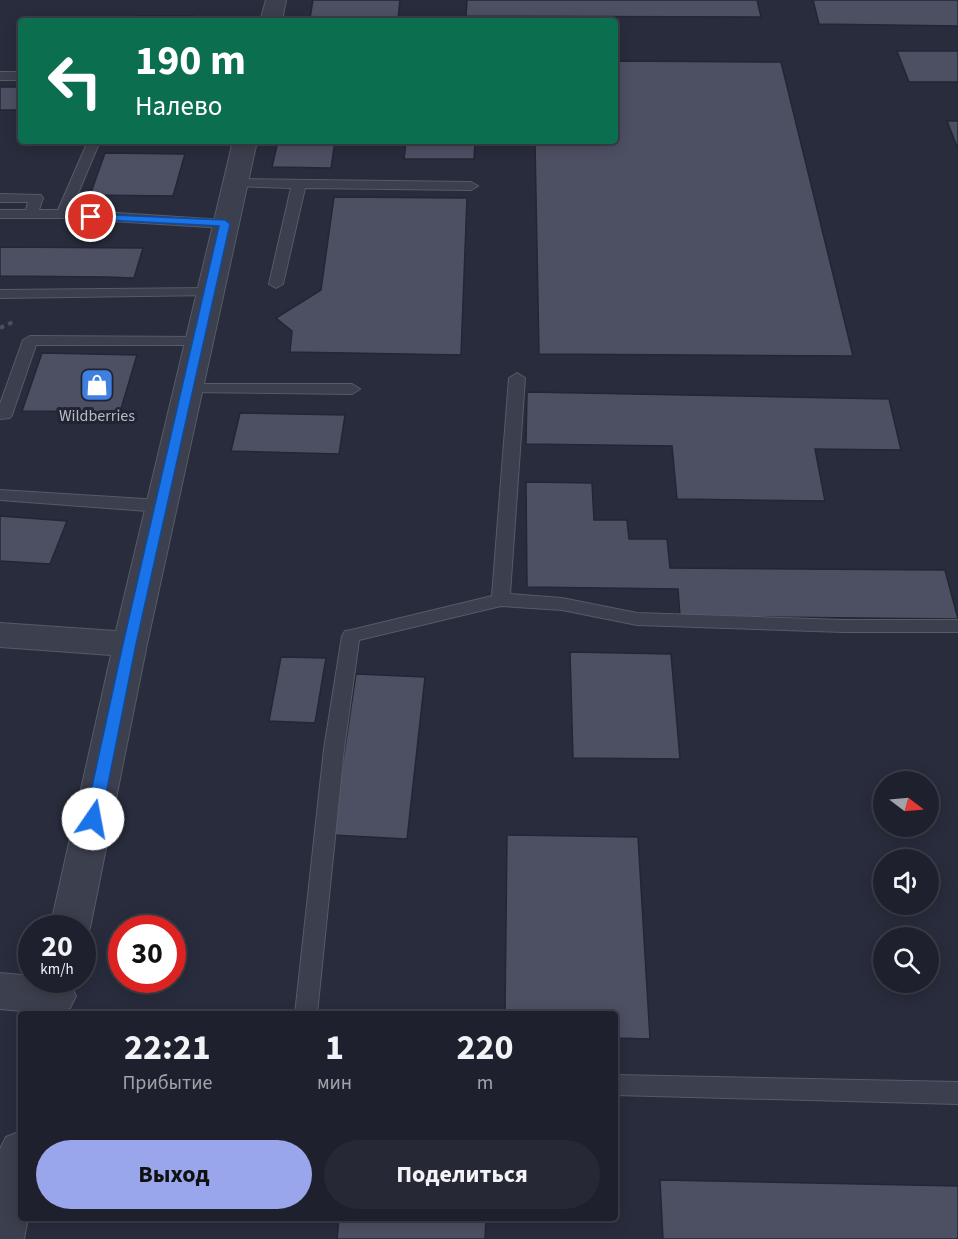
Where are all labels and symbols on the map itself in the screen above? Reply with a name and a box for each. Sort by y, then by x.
pin [65,191,116,242]
shop icon: Wildberries [79,367,115,403]
place label: Wildberries [59,405,135,427]
north arrow [873,771,939,837]
position arrow [61,787,125,851]
speed limit sign: 30 [108,915,186,993]

